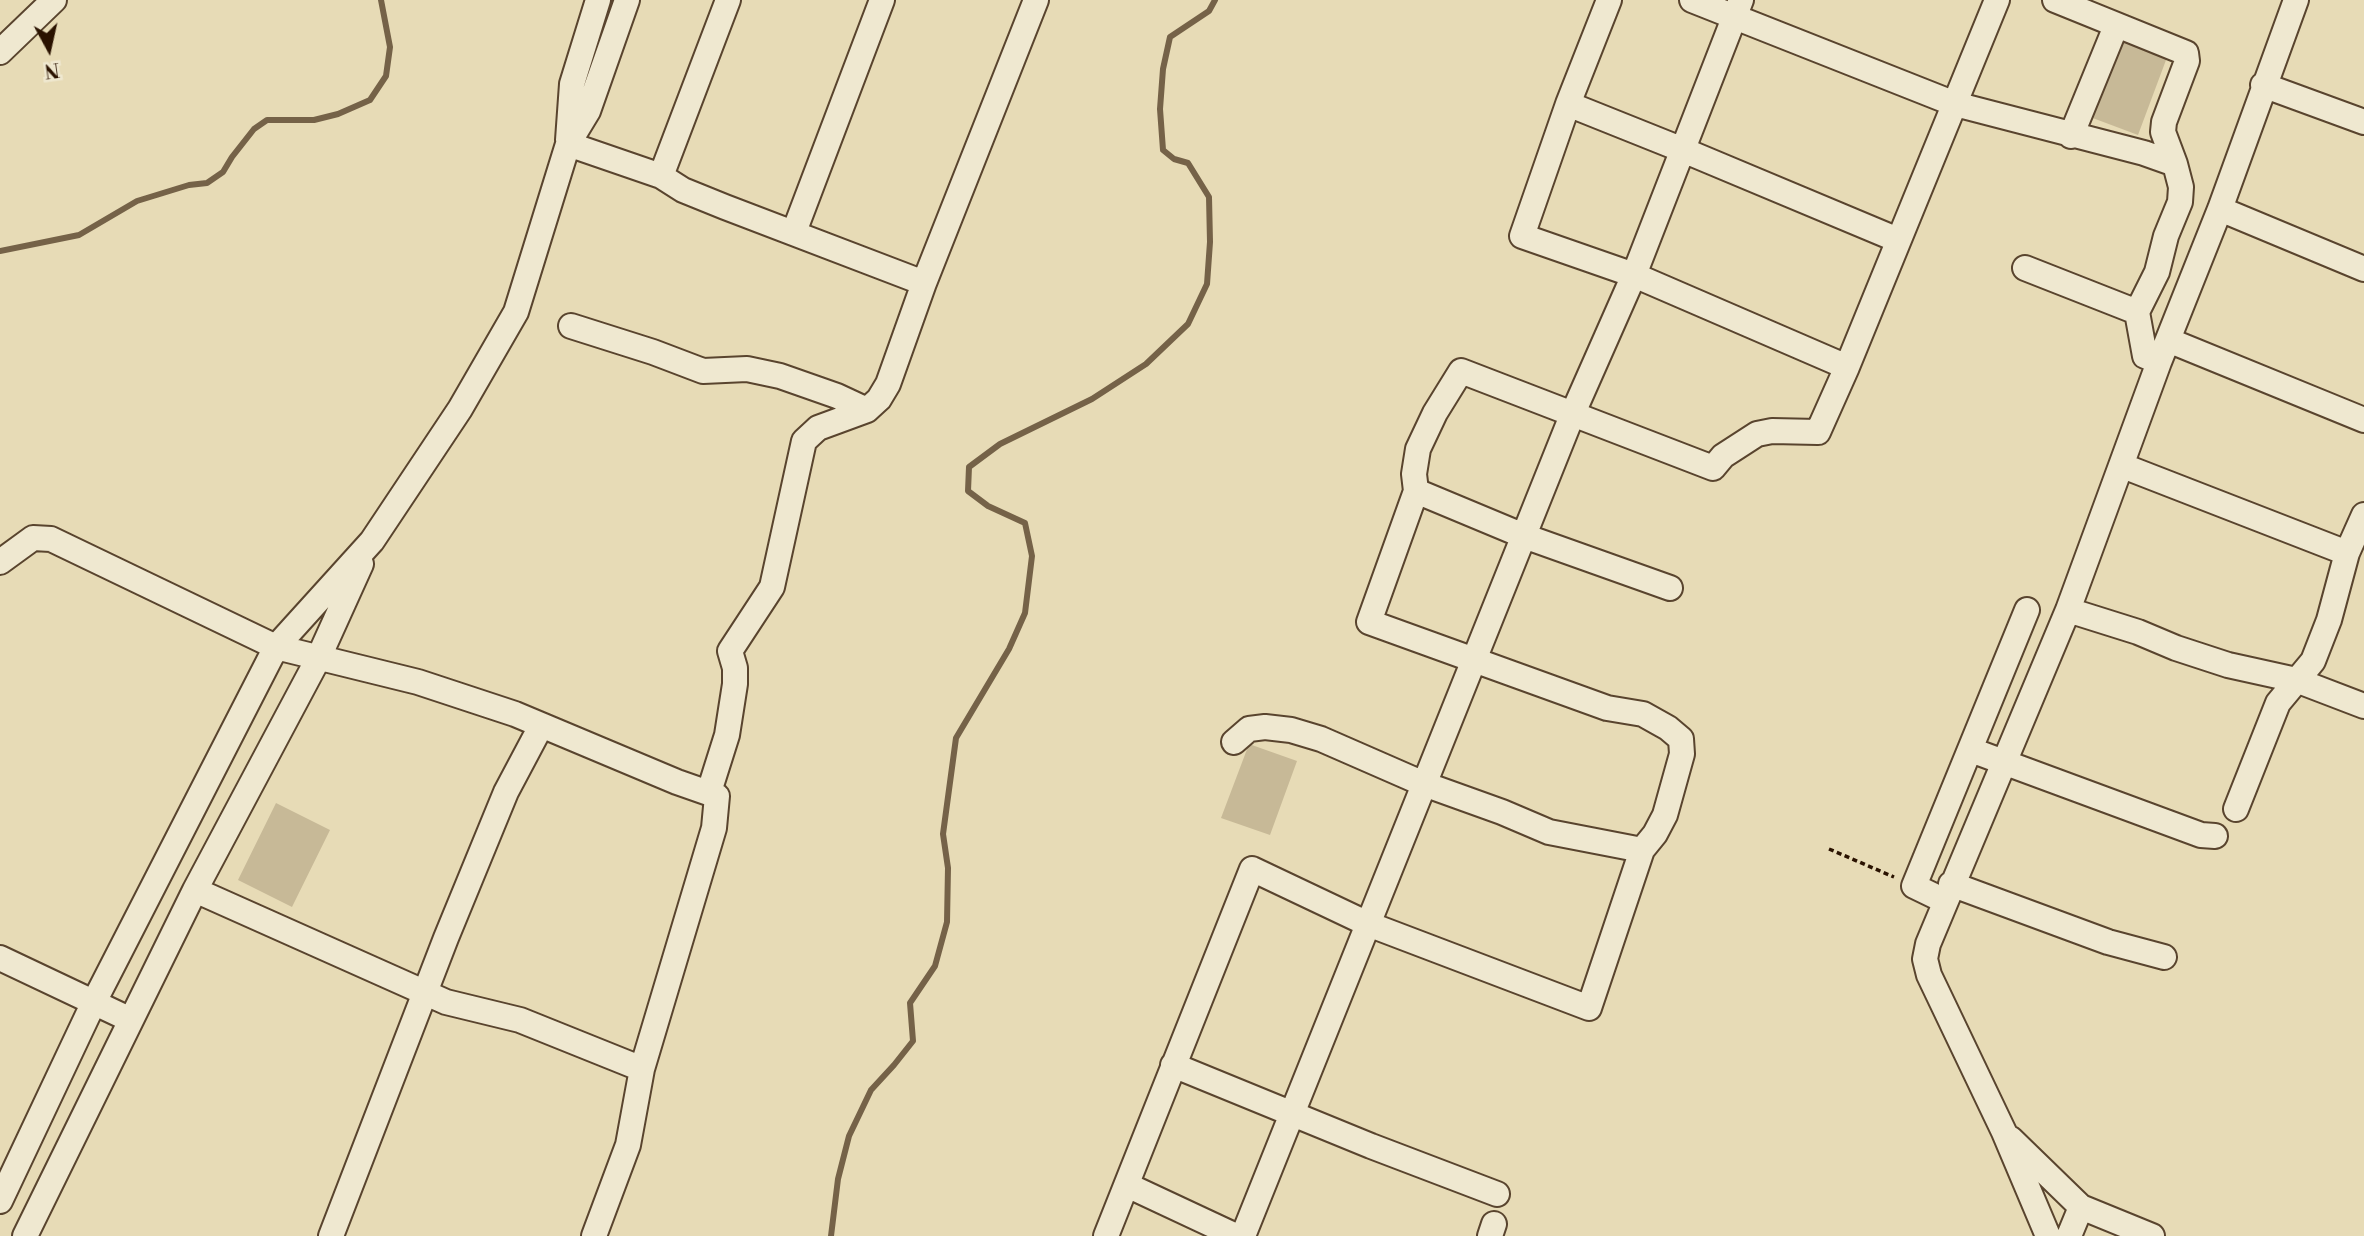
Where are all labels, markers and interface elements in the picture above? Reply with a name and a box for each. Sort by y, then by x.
north arrow [14,14,84,84]
text: N [43,57,61,83]

